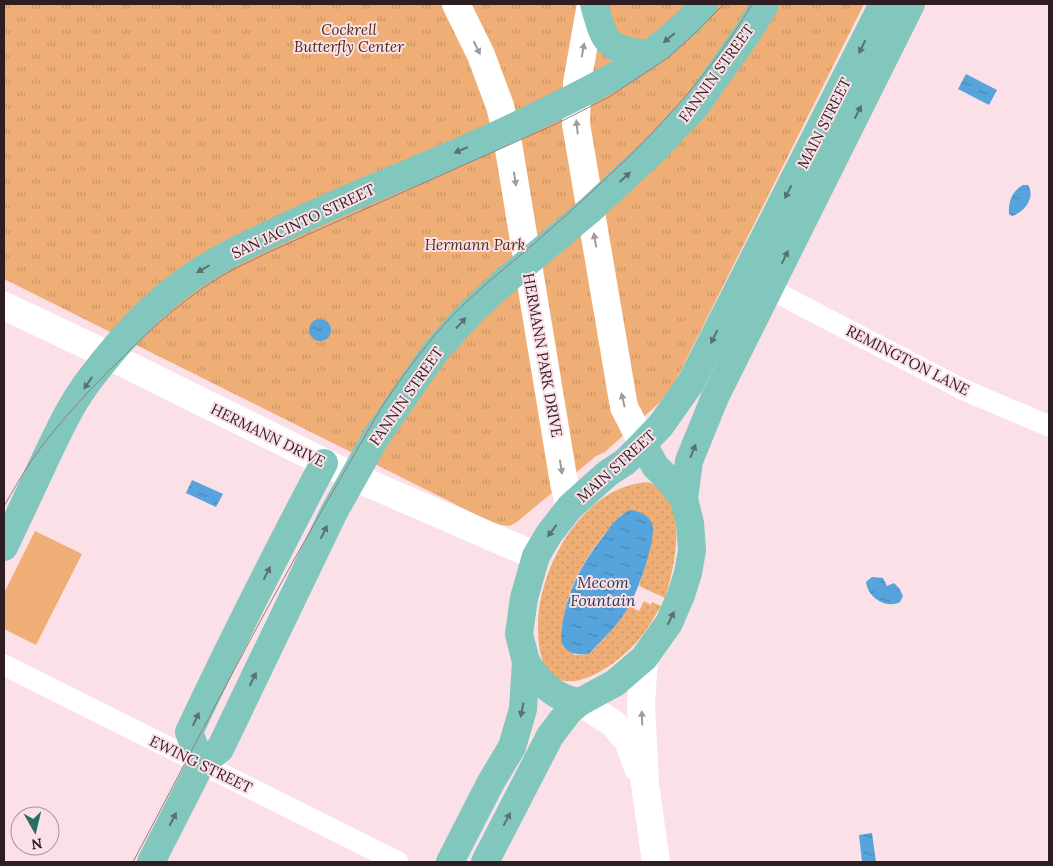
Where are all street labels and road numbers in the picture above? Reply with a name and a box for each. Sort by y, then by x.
street label: FANNIN STREET [674,20,758,126]
street label: MAIN STREET [793,74,855,172]
street label: SAN JACINTO STREET [228,179,378,263]
street label: HERMANN PARK DRIVE [519,271,567,439]
street label: REMINGTON LANE [843,321,973,399]
street label: FANNIN STREET [365,343,447,449]
street label: HERMANN DRIVE [208,399,328,471]
street label: MAIN STREET [573,425,660,506]
street label: EWING STREET [147,731,256,797]

